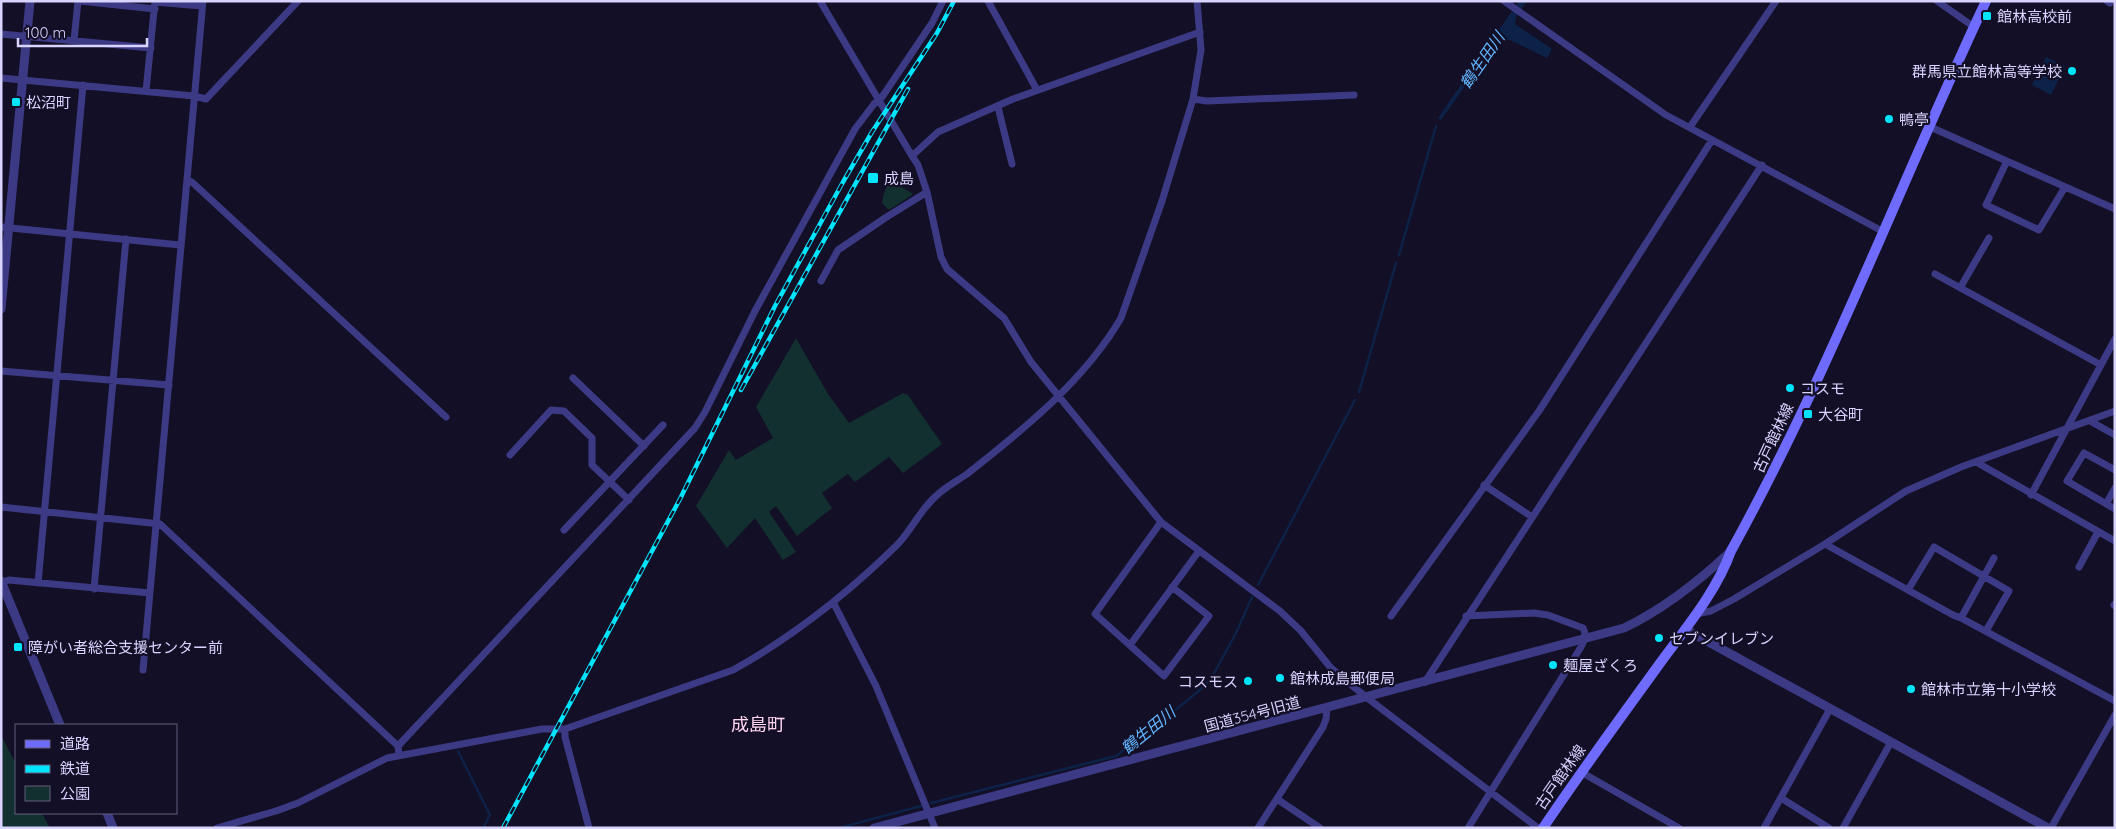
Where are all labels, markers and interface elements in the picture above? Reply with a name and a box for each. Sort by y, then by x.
place label: 館林高校前 [1997,7,2072,26]
marker: 館林高校前 [1981,10,1993,22]
scale bar [18,15,146,47]
text: 100 m [25,23,66,42]
water label: 鶴生田川 [1455,26,1510,92]
place label: 群馬県立館林高等学校 [1912,62,2062,81]
marker: 群馬県立館林高等学校 [2066,65,2078,77]
place label: 松沼町 [26,93,71,112]
marker: 松沼町 [10,96,22,108]
place label: 鴨亭 [1899,110,1929,129]
marker: 鴨亭 [1883,113,1895,125]
place label: 成島 [884,169,914,188]
marker: 成島 [866,171,880,185]
place label: コスモ [1800,379,1845,398]
marker: コスモ [1784,382,1796,394]
street label: 古戸館林線 [1749,400,1797,476]
place label: 大谷町 [1818,405,1863,424]
marker: 大谷町 [1802,408,1814,420]
place label: セブンイレブン [1669,629,1774,648]
marker: セブンイレブン [1653,632,1665,644]
place label: 障がい者総合支援センター前 [28,638,223,657]
marker: 障がい者総合支援センター前 [12,641,24,653]
place label: 麺屋ざくろ [1563,656,1638,675]
marker: 麺屋ざくろ [1547,659,1559,671]
place label: 館林成島郵便局 [1290,669,1395,688]
place label: コスモス [1178,672,1238,691]
marker: 館林成島郵便局 [1274,672,1286,684]
marker: コスモス [1242,675,1254,687]
place label: 館林市立第十小学校 [1921,680,2056,699]
marker: 館林市立第十小学校 [1905,683,1917,695]
street label: 国道354号旧道 [1202,692,1302,736]
water label: 鶴生田川 [1117,701,1181,758]
district label: 成島町 [731,713,785,736]
legend [15,724,178,814]
text: 道路 [60,734,90,753]
street label: 古戸館林線 [1531,741,1589,813]
text: 鉄道 [60,759,90,778]
text: 公園 [60,784,90,803]

